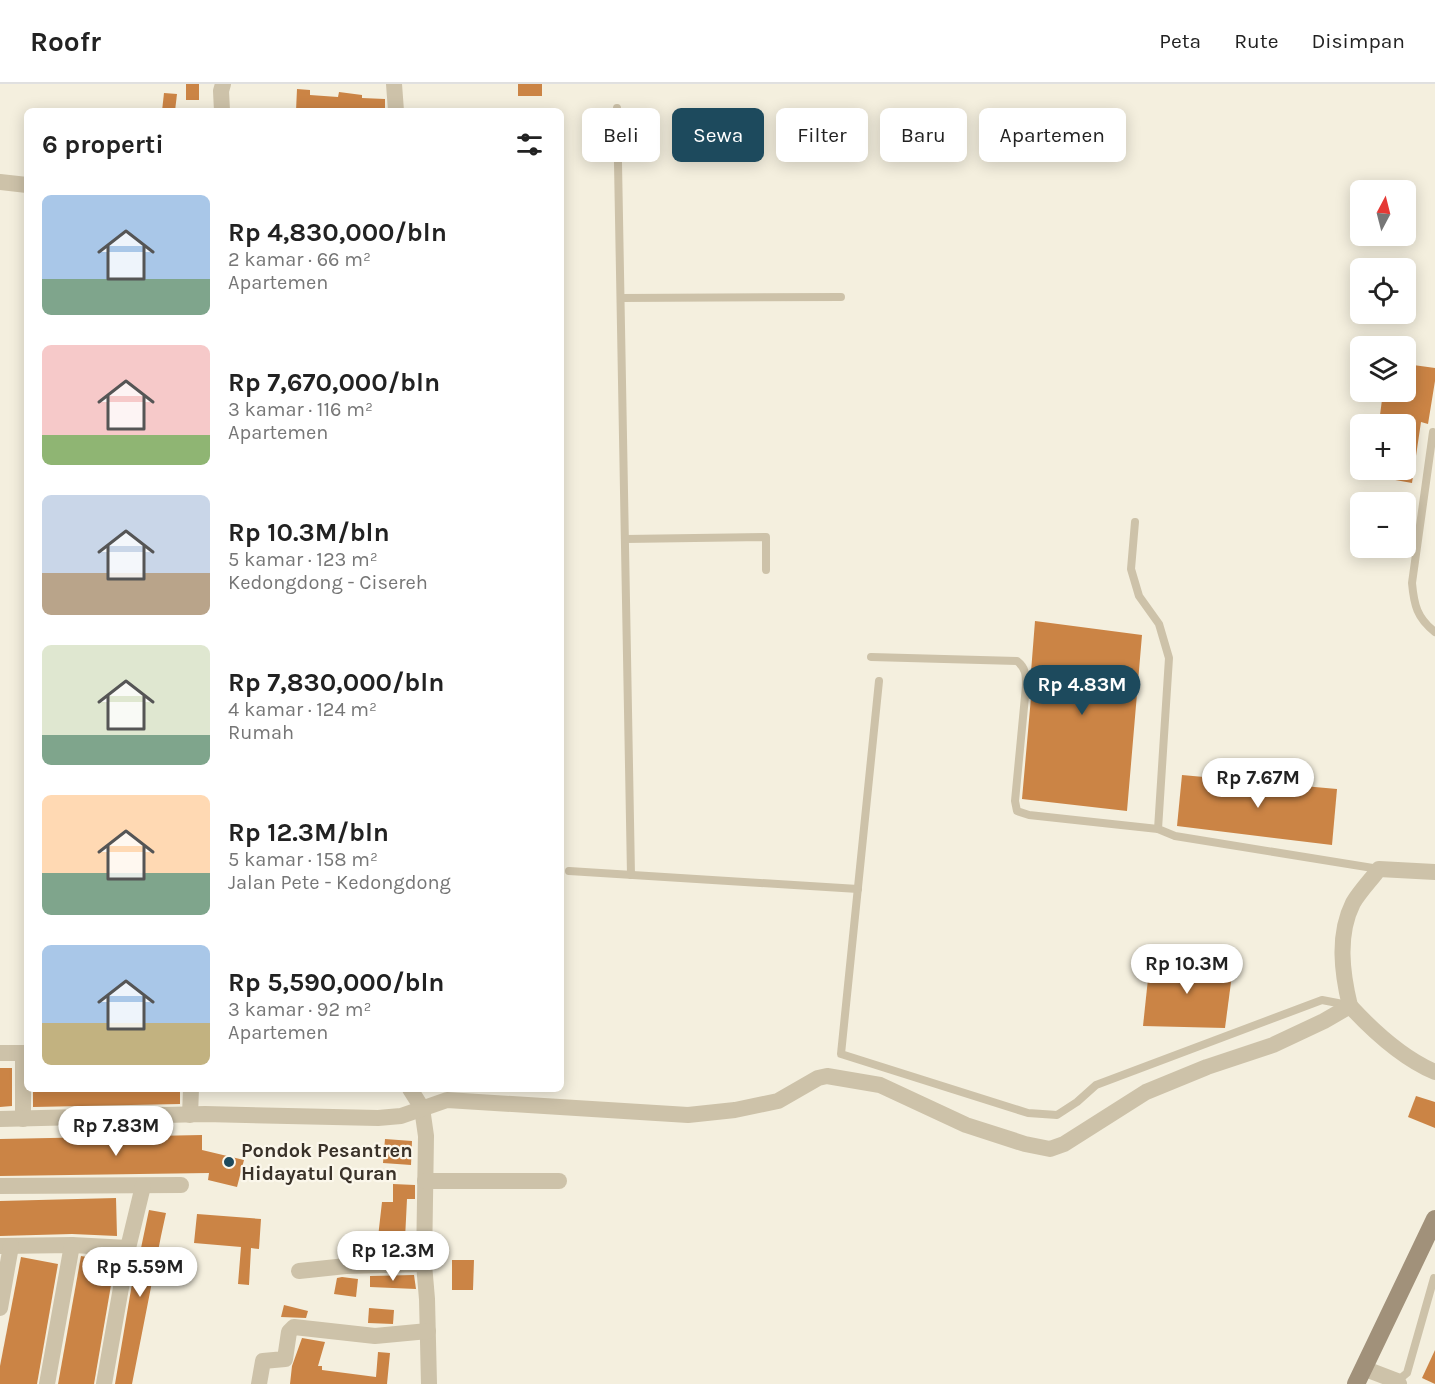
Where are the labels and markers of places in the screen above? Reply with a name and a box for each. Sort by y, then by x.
pin: Rp 4.83M [1020,665,1144,716]
pin: Rp 7.67M [1196,758,1320,809]
pin: Rp 10.3M [1125,944,1249,995]
pin: Rp 7.83M [54,1106,178,1157]
place label: Pondok Pesantren Hidayatul Quran [241,1139,413,1185]
marker: Pondok Pesantren Hidayatul Quran [222,1155,236,1169]
pin: Rp 12.3M [331,1231,455,1282]
pin: Rp 5.59M [78,1247,202,1298]

